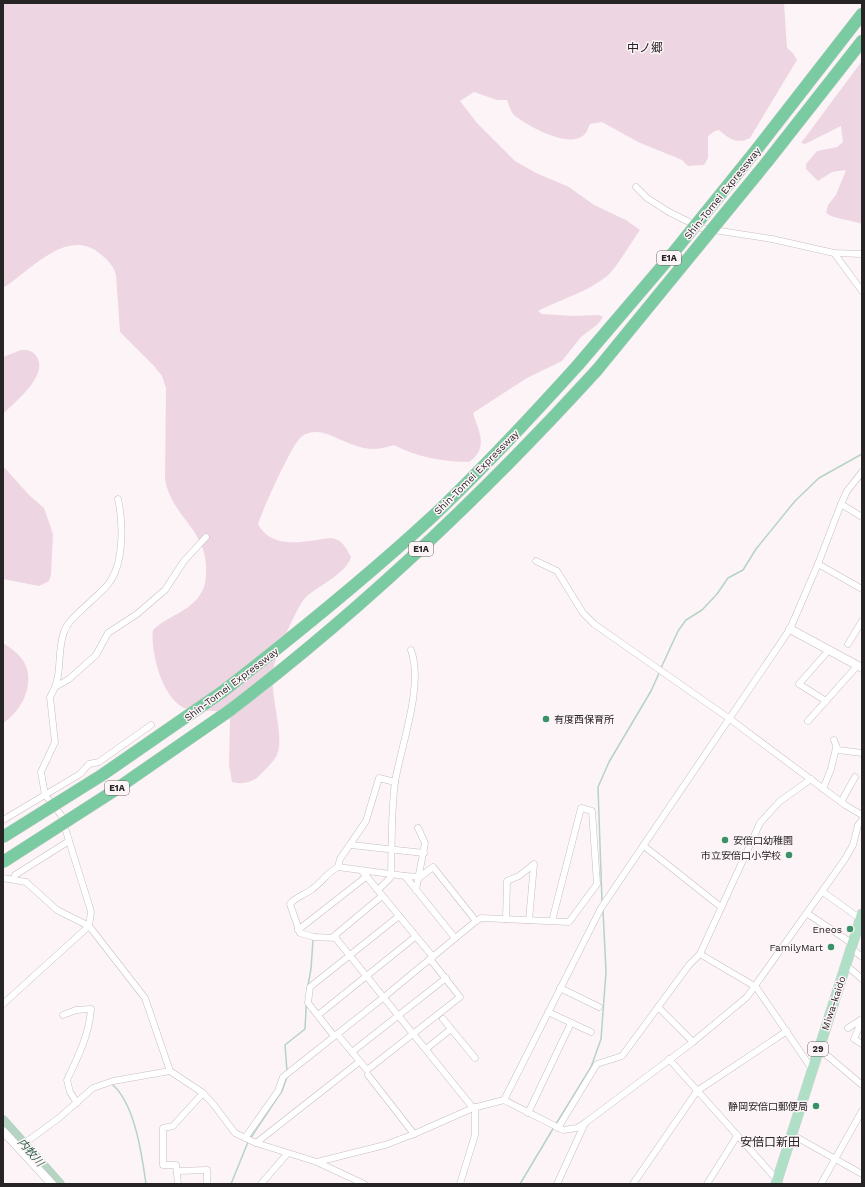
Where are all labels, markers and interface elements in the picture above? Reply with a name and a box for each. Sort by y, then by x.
district label: 中ノ郷 [627,41,663,55]
street label: Shin-Tomei Expressway [682,145,763,241]
road number: E1A [657,251,681,265]
street label: Shin-Tomei Expressway [432,427,521,517]
road number: E1A [409,542,433,556]
street label: Shin-Tomei Expressway [182,645,281,723]
marker: 有度西保育所 [541,714,551,724]
place label: 有度西保育所 [554,714,614,725]
road number: E1A [105,781,129,795]
marker: 安倍口幼稚園 [720,835,730,845]
place label: 安倍口幼稚園 [733,835,793,846]
place label: 市立安倍口小学校 [701,850,781,861]
marker: 市立安倍口小学校 [784,850,794,860]
place label: Eneos [812,924,842,935]
marker: Eneos [845,924,855,934]
place label: FamilyMart [769,942,824,953]
marker: FamilyMart [826,942,836,952]
street label: Miwa-kaido [820,975,847,1032]
road number: 29 [808,1042,828,1056]
place label: 静岡安倍口郵便局 [728,1101,808,1112]
marker: 静岡安倍口郵便局 [811,1101,821,1111]
district label: 安倍口新田 [740,1135,800,1149]
water label: 内牧川 [15,1136,47,1170]

